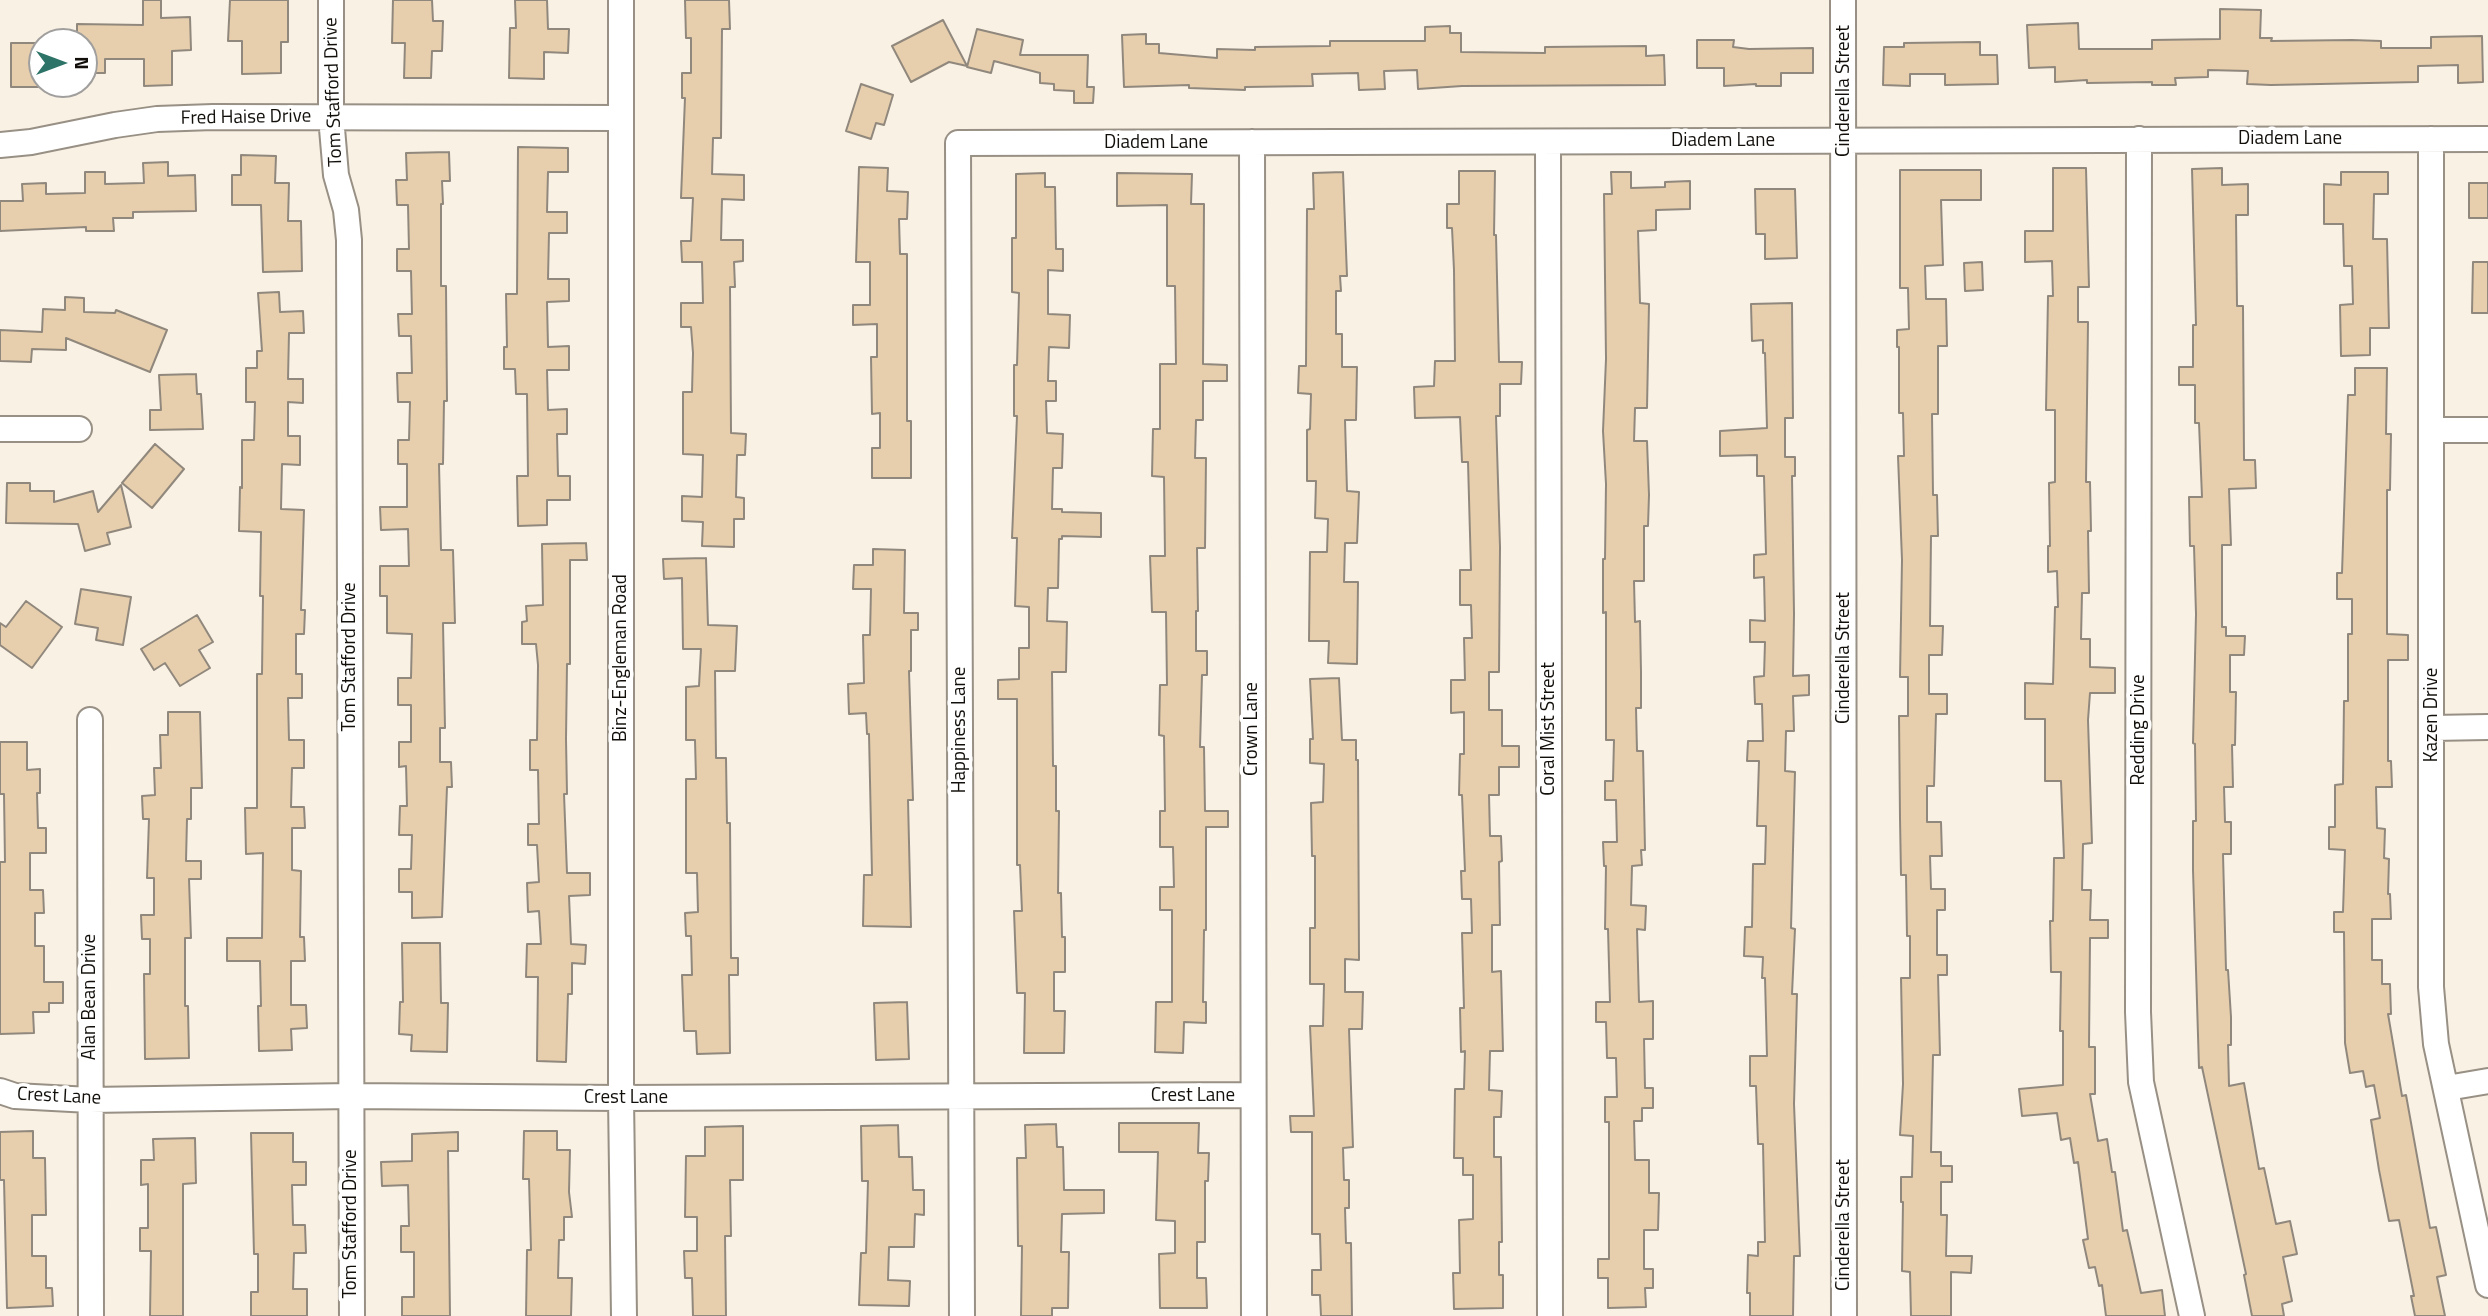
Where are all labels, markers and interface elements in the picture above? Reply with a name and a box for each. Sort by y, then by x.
street label: Tom Stafford Drive [320,17,348,167]
street label: Cinderella Street [1833,25,1855,157]
north arrow [28,28,98,98]
text: N [68,56,97,70]
street label: Fred Haise Drive [181,105,311,131]
street label: Diadem Lane [2238,128,2342,150]
street label: Diadem Lane [1671,130,1775,152]
street label: Diadem Lane [1104,132,1208,154]
street label: Binz-Engleman Road [610,574,632,742]
street label: Tom Stafford Drive [339,582,361,732]
street label: Cinderella Street [1833,592,1855,724]
street label: Coral Mist Street [1538,662,1560,796]
street label: Happiness Lane [949,667,971,793]
street label: Kazen Drive [2421,668,2443,762]
street label: Redding Drive [2128,674,2150,786]
street label: Crown Lane [1241,682,1263,776]
street label: Alan Bean Drive [79,934,101,1060]
street label: Crest Lane [16,1083,102,1111]
street label: Crest Lane [1151,1085,1235,1107]
street label: Crest Lane [584,1087,668,1109]
street label: Tom Stafford Drive [340,1149,362,1299]
street label: Cinderella Street [1833,1159,1855,1291]

